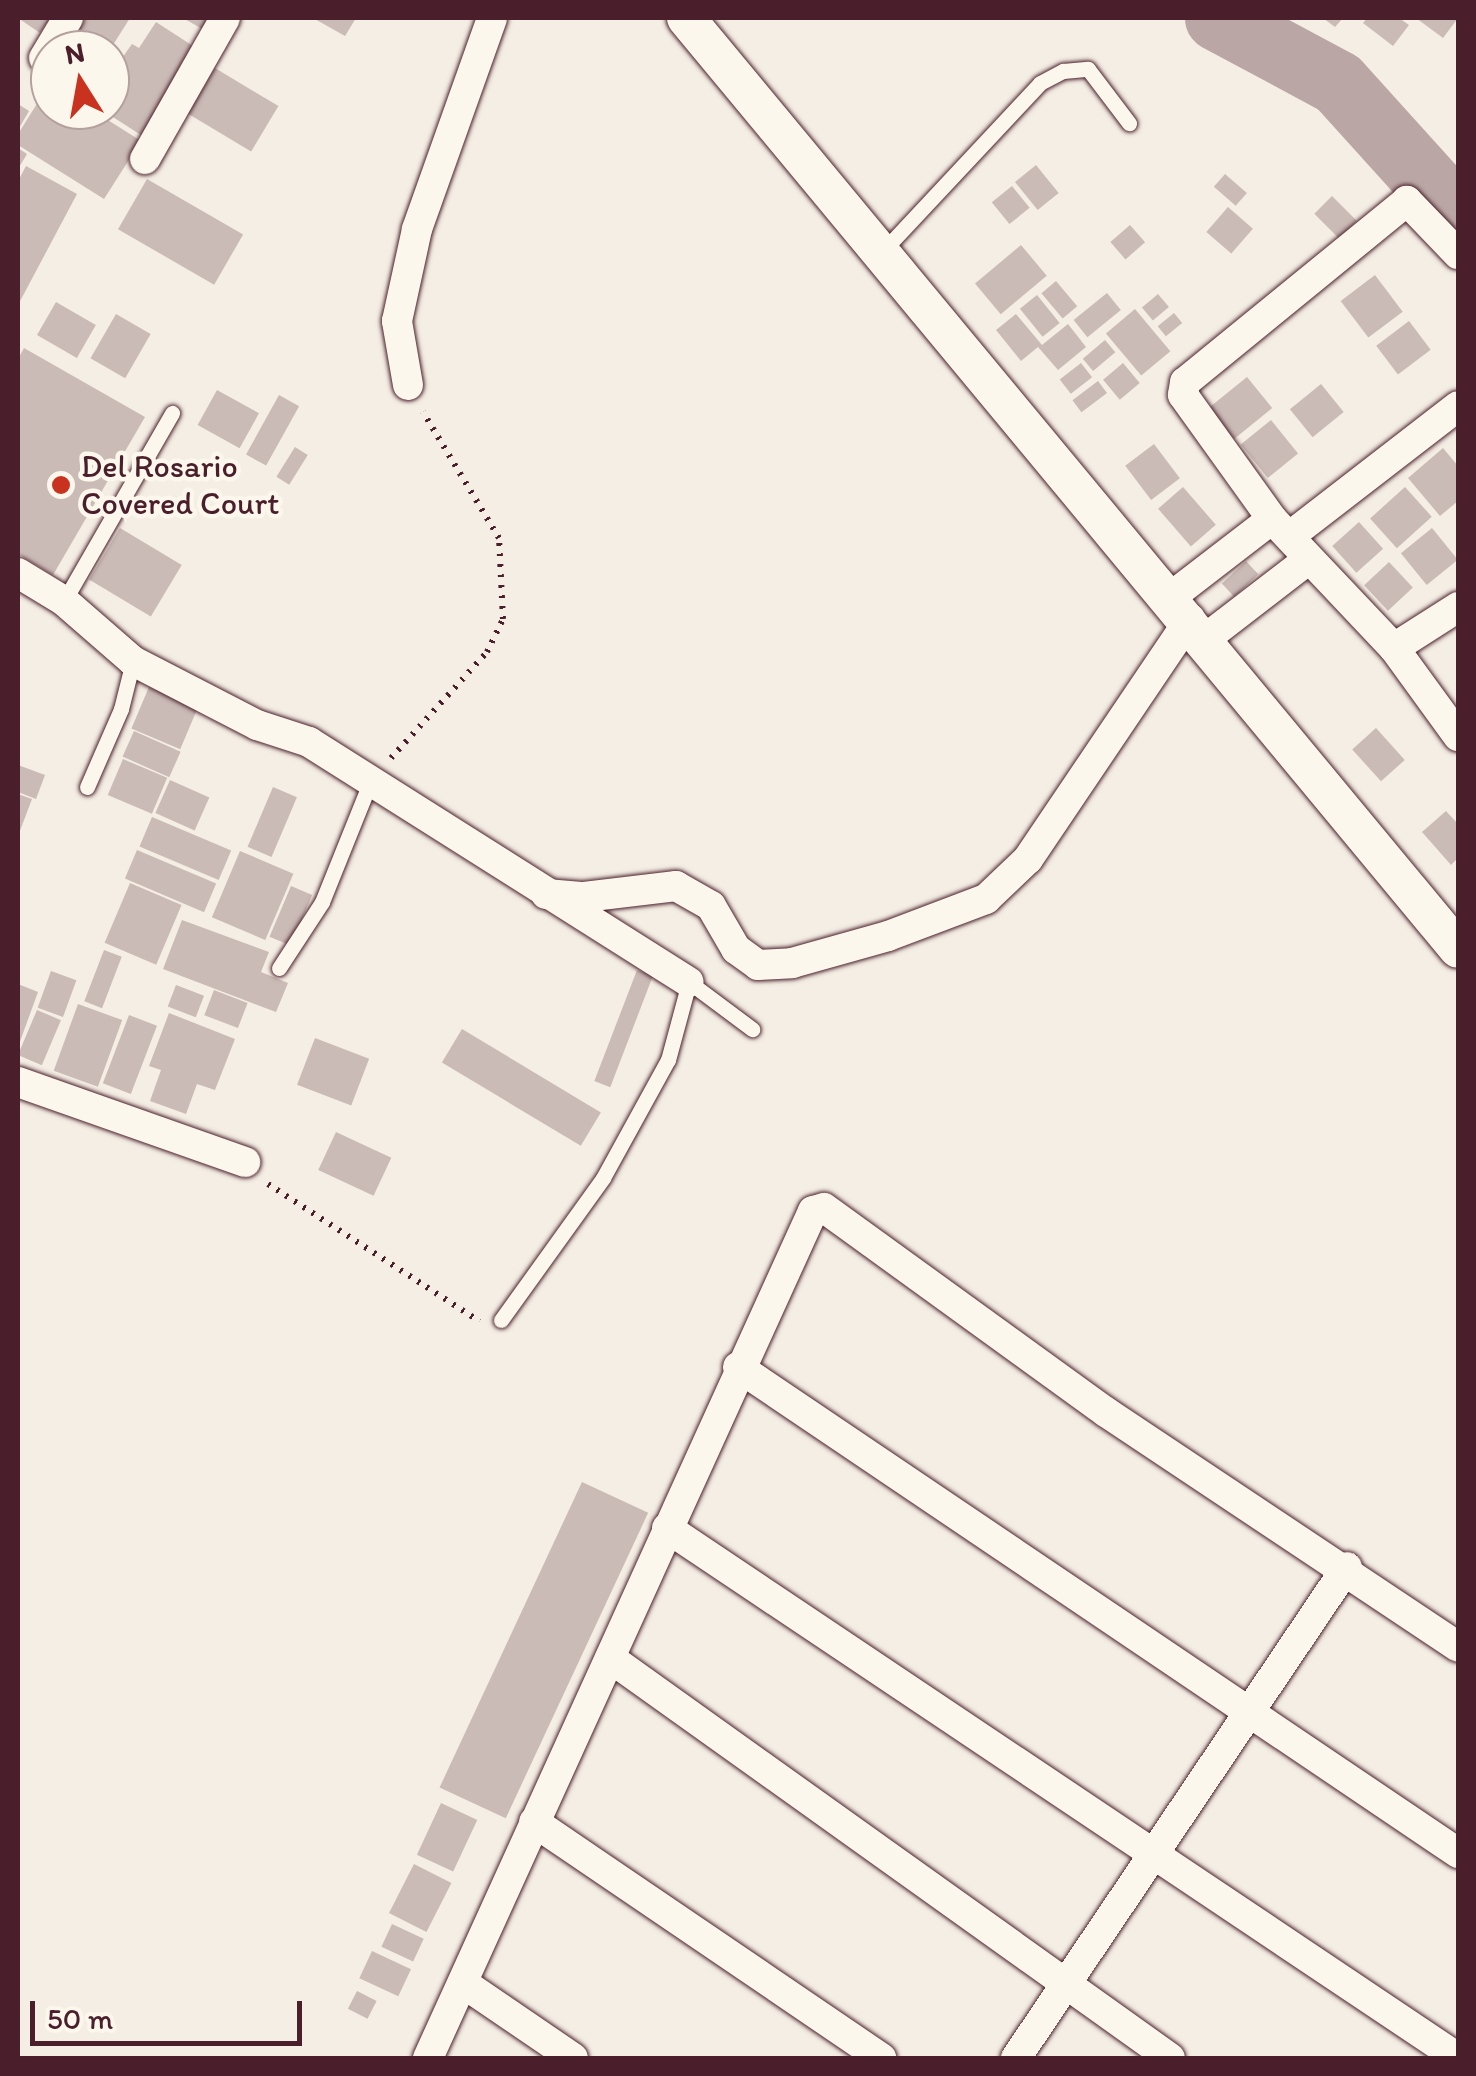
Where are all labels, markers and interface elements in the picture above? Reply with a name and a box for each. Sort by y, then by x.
north arrow [30,30,130,130]
text: N [62,34,87,71]
place label: Del Rosario Covered Court [81,448,279,523]
marker: Del Rosario Covered Court [50,474,72,496]
scale bar [35,1981,308,2043]
text: 50 m [47,2000,113,2037]

